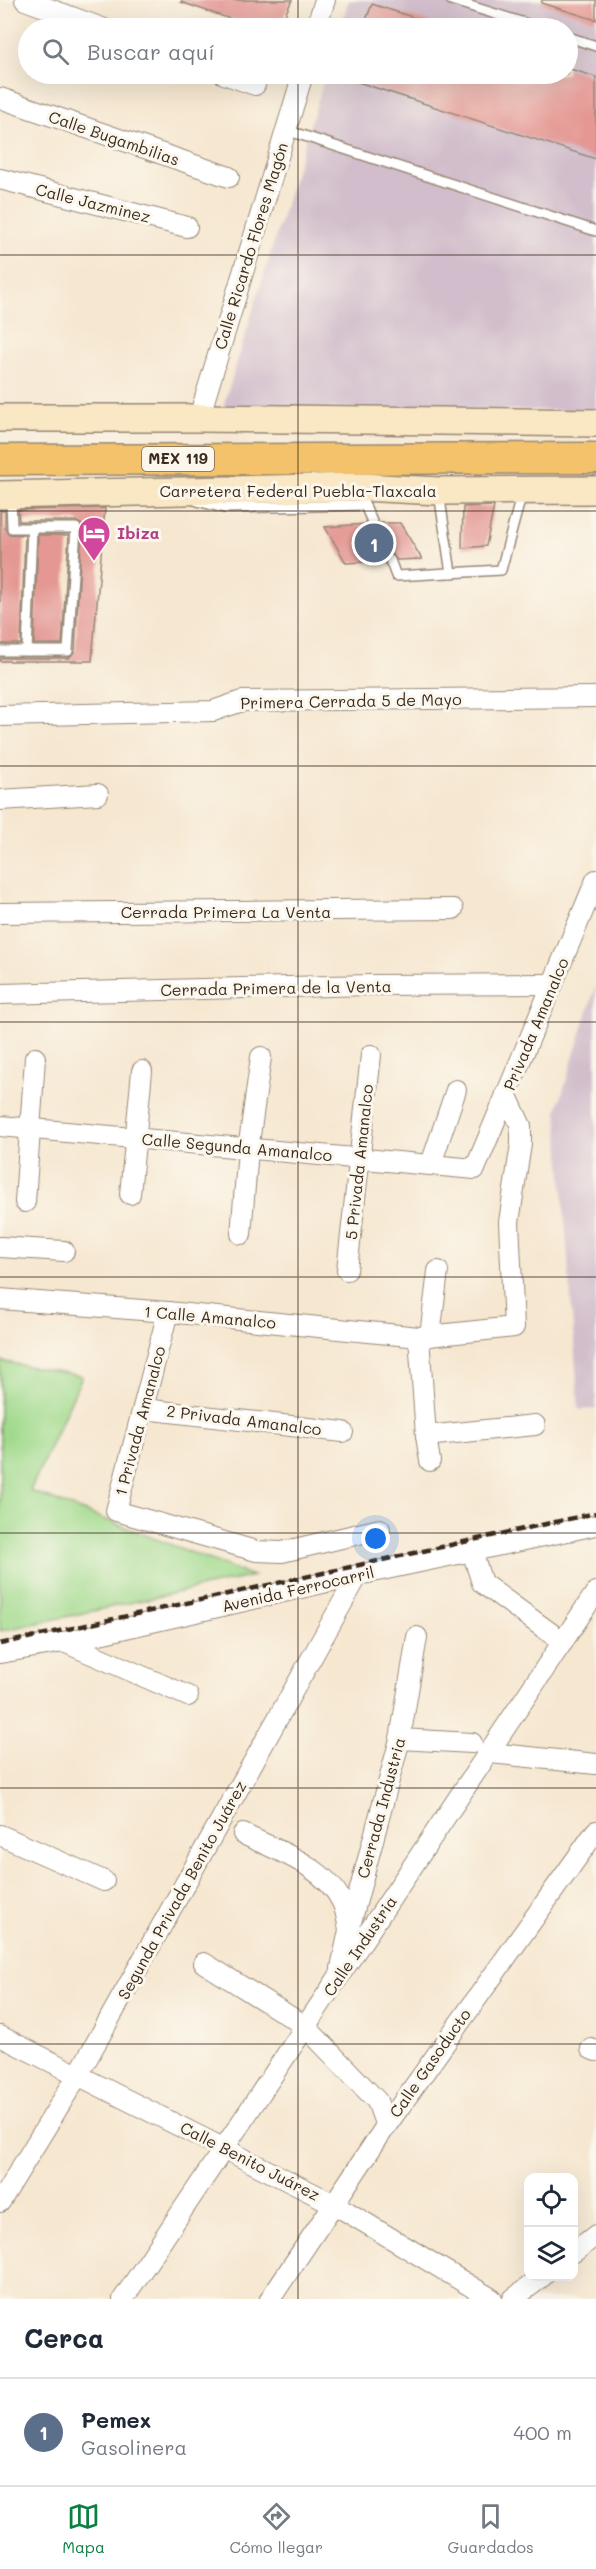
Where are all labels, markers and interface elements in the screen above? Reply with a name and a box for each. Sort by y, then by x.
search box [18,18,578,84]
icon: search [39,35,72,68]
text: Buscar aquí [87,37,215,66]
street label: Calle Bugambilias [46,105,182,170]
street label: Calle Ricardo Flores Magón [209,140,292,352]
street label: Calle Jazminez [34,178,153,227]
road number: MEX 119 [142,447,214,471]
street label: Carretera Federal Puebla-Tlaxcala [159,480,437,501]
hotel icon: Ibiza [76,515,112,562]
pin: 1 [354,520,394,566]
place label: Ibiza [117,522,160,543]
street label: Primera Cerrada 5 de Mayo [240,688,462,713]
street label: Cerrada Primera La Venta [121,901,331,922]
street label: Privada Amanalco [498,954,573,1093]
street label: Cerrada Primera de la Venta [160,975,392,1000]
street label: 5 Privada Amanalco [340,1083,377,1241]
street label: Calle Segunda Amanalco [141,1128,333,1165]
street label: 1 Calle Amanalco [143,1300,277,1333]
street label: 1 Privada Amanalco [109,1344,170,1498]
street label: 2 Privada Amanalco [165,1400,323,1439]
your location [361,1524,390,1553]
street label: Avenida Ferrocarril [220,1561,376,1616]
street label: Cerrada Industria [352,1735,409,1881]
street label: Segunda Privada Benito Juárez [113,1777,251,2003]
street label: Calle Industria [318,1891,401,2000]
street label: Calle Gasoducto [384,2004,475,2121]
street label: Calle Benito Juárez [177,2116,324,2205]
map controls [524,2173,578,2281]
button: locate [524,2173,578,2227]
button: layers [524,2227,578,2281]
text: Cerca [24,2321,104,2355]
text: Pemex [81,2405,151,2434]
text: 1 [39,2419,48,2445]
text: 400 m [513,2419,572,2445]
text: Gasolinera [81,2434,187,2460]
tab: Mapa [62,2500,105,2557]
tab: Cómo llegar [229,2500,323,2557]
tab: Guardados [448,2500,534,2557]

